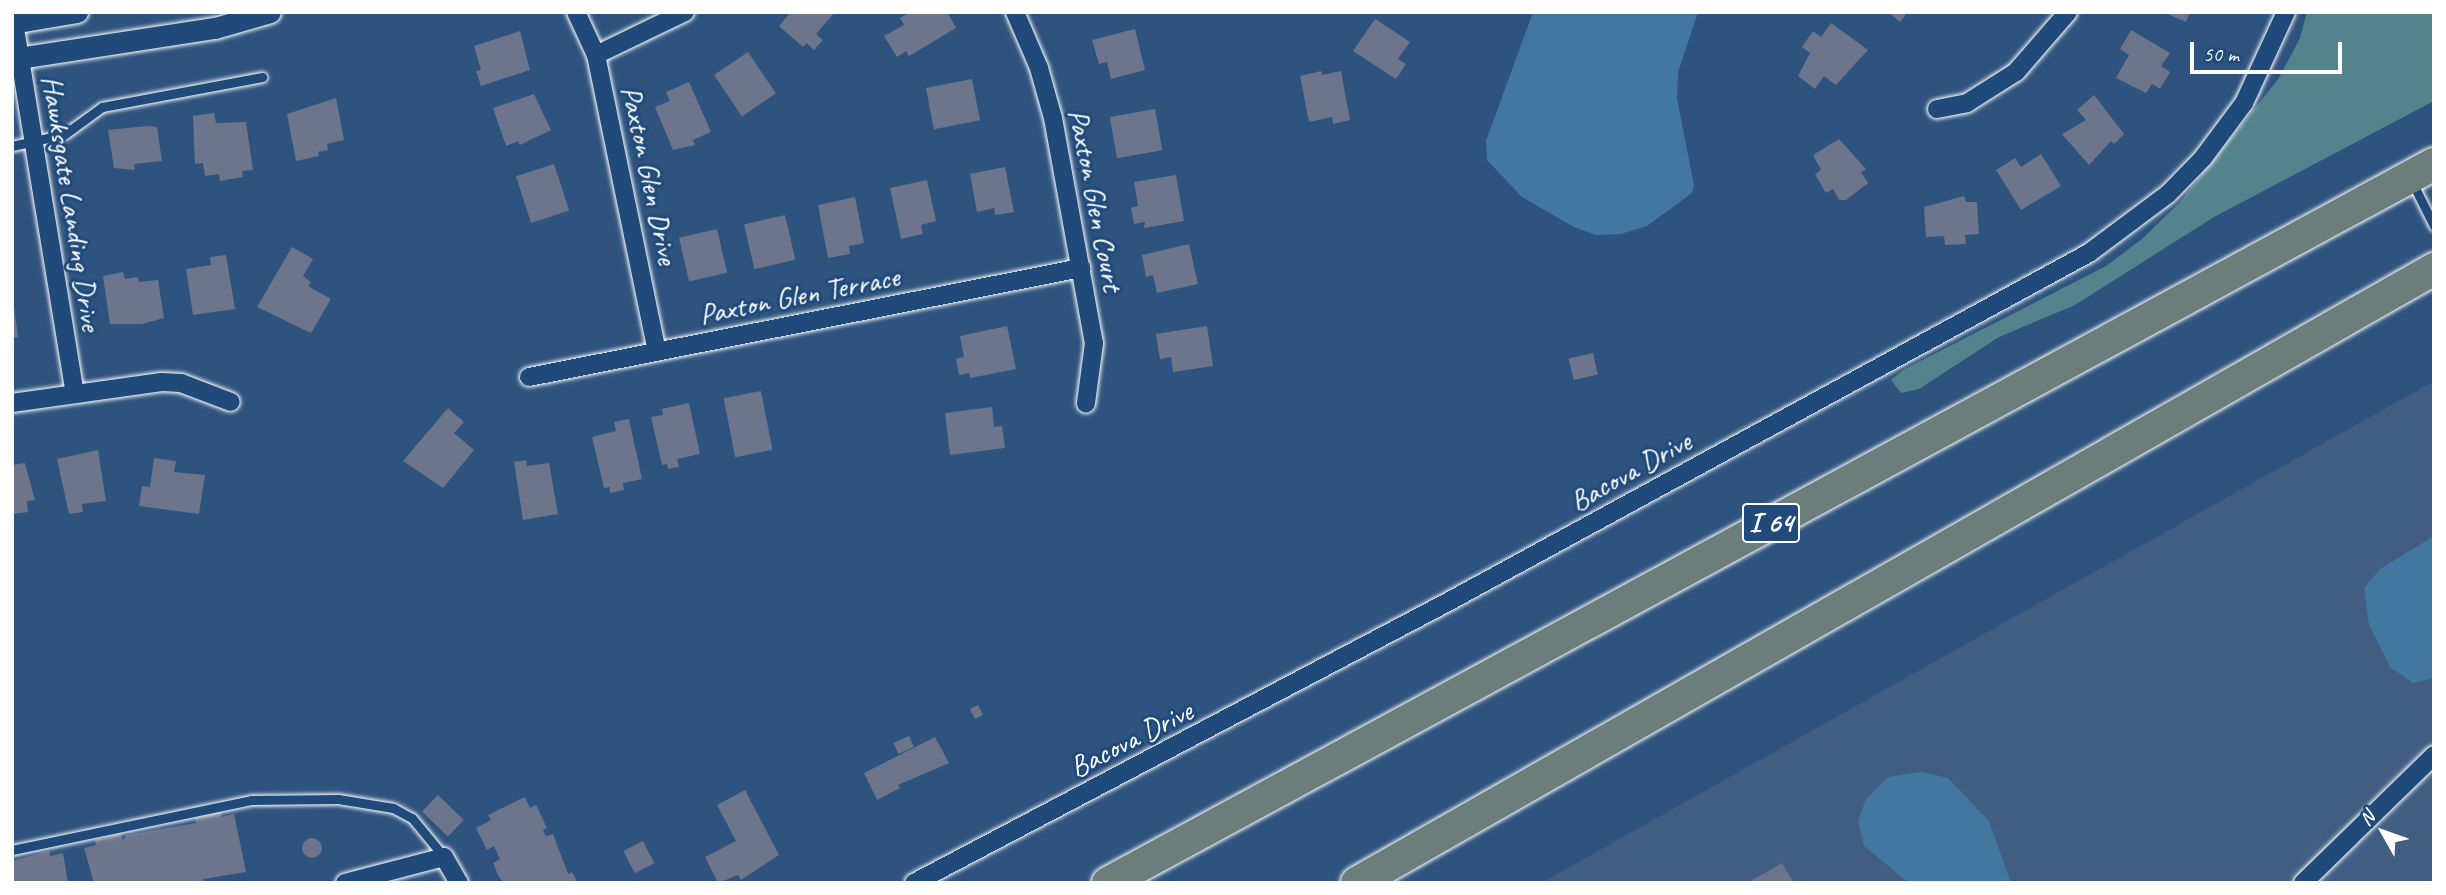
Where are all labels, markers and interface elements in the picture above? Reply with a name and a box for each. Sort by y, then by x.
scale bar [2194,28,2346,72]
text: 50 m [2203,41,2239,67]
street label: Hawksgate Landing Drive [34,73,110,333]
street label: Paxton Glen Drive [613,82,687,268]
street label: Paxton Glen Court [1061,106,1131,294]
street label: Paxton Glen Terrace [696,258,902,332]
street label: Bacova Drive [1563,423,1697,519]
road number: I 64 [1741,498,1801,548]
street label: Bacova Drive [1063,693,1199,785]
north arrow [2348,797,2418,867]
text: N [2354,806,2380,831]

